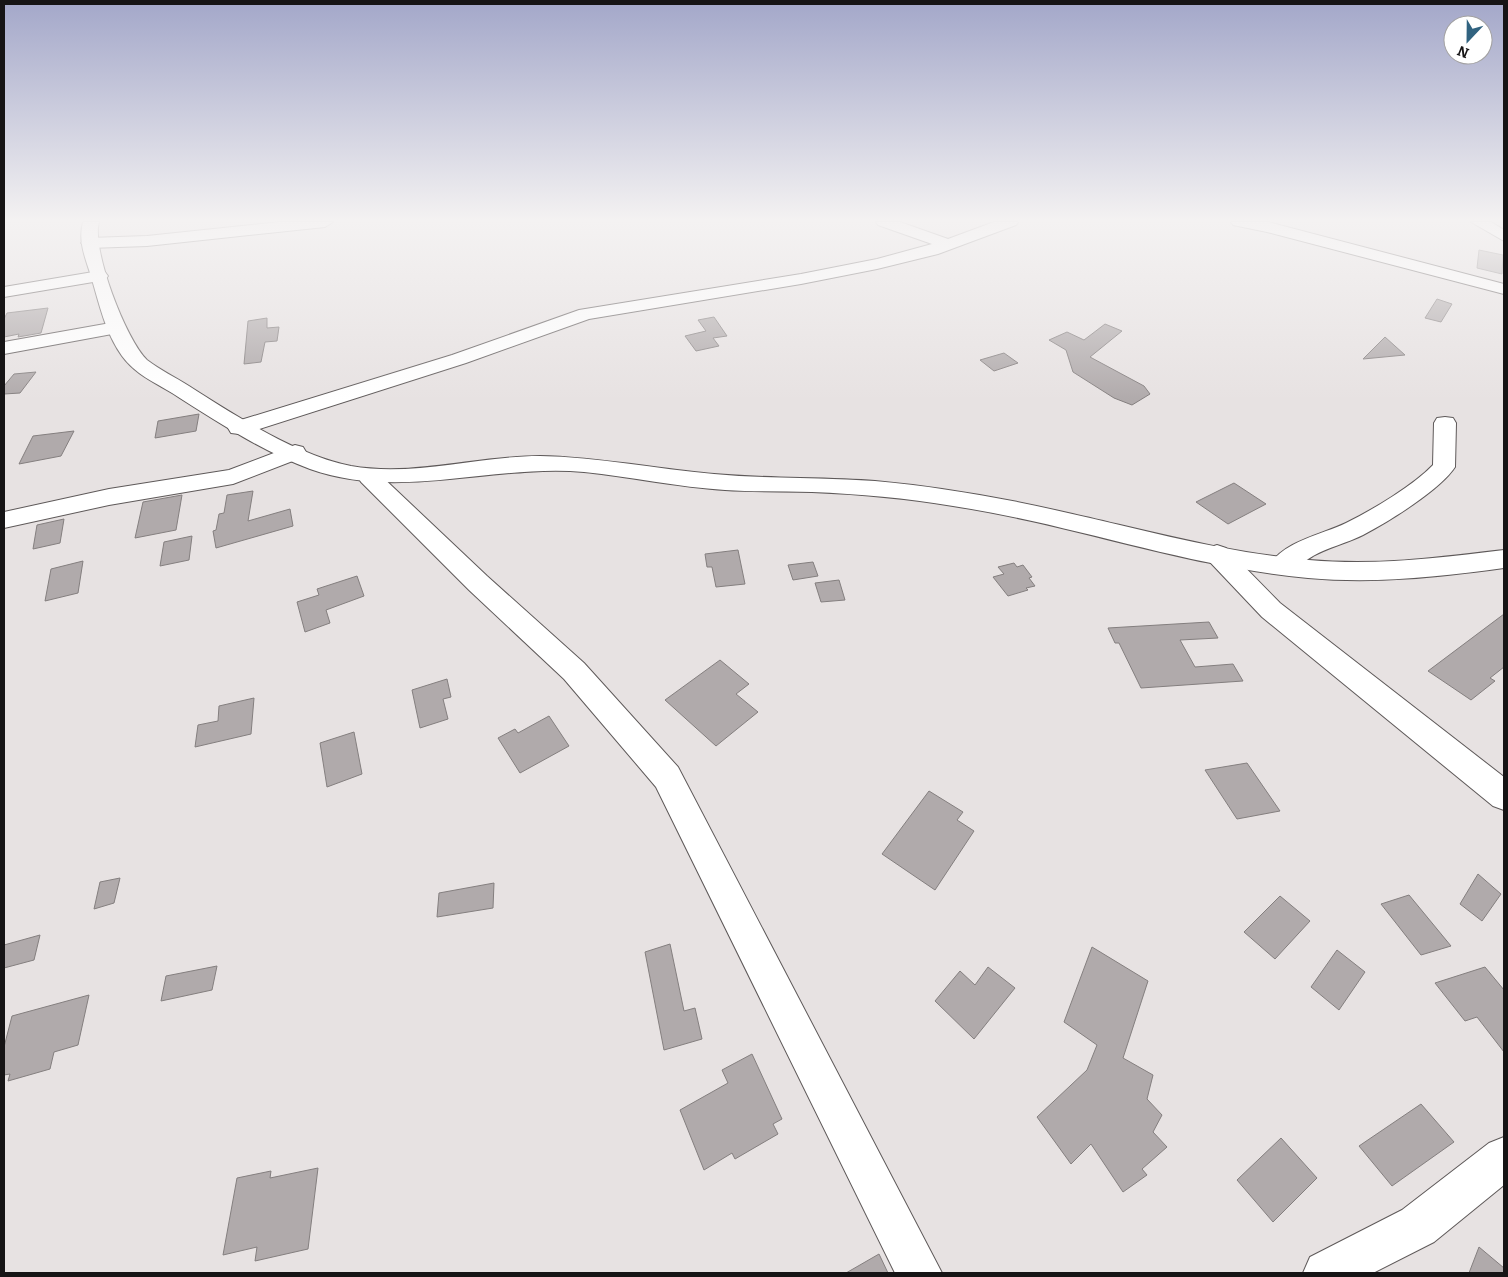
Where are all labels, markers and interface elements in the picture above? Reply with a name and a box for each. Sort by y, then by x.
north arrow [1443,15,1493,65]
text: N [1455,42,1472,61]

